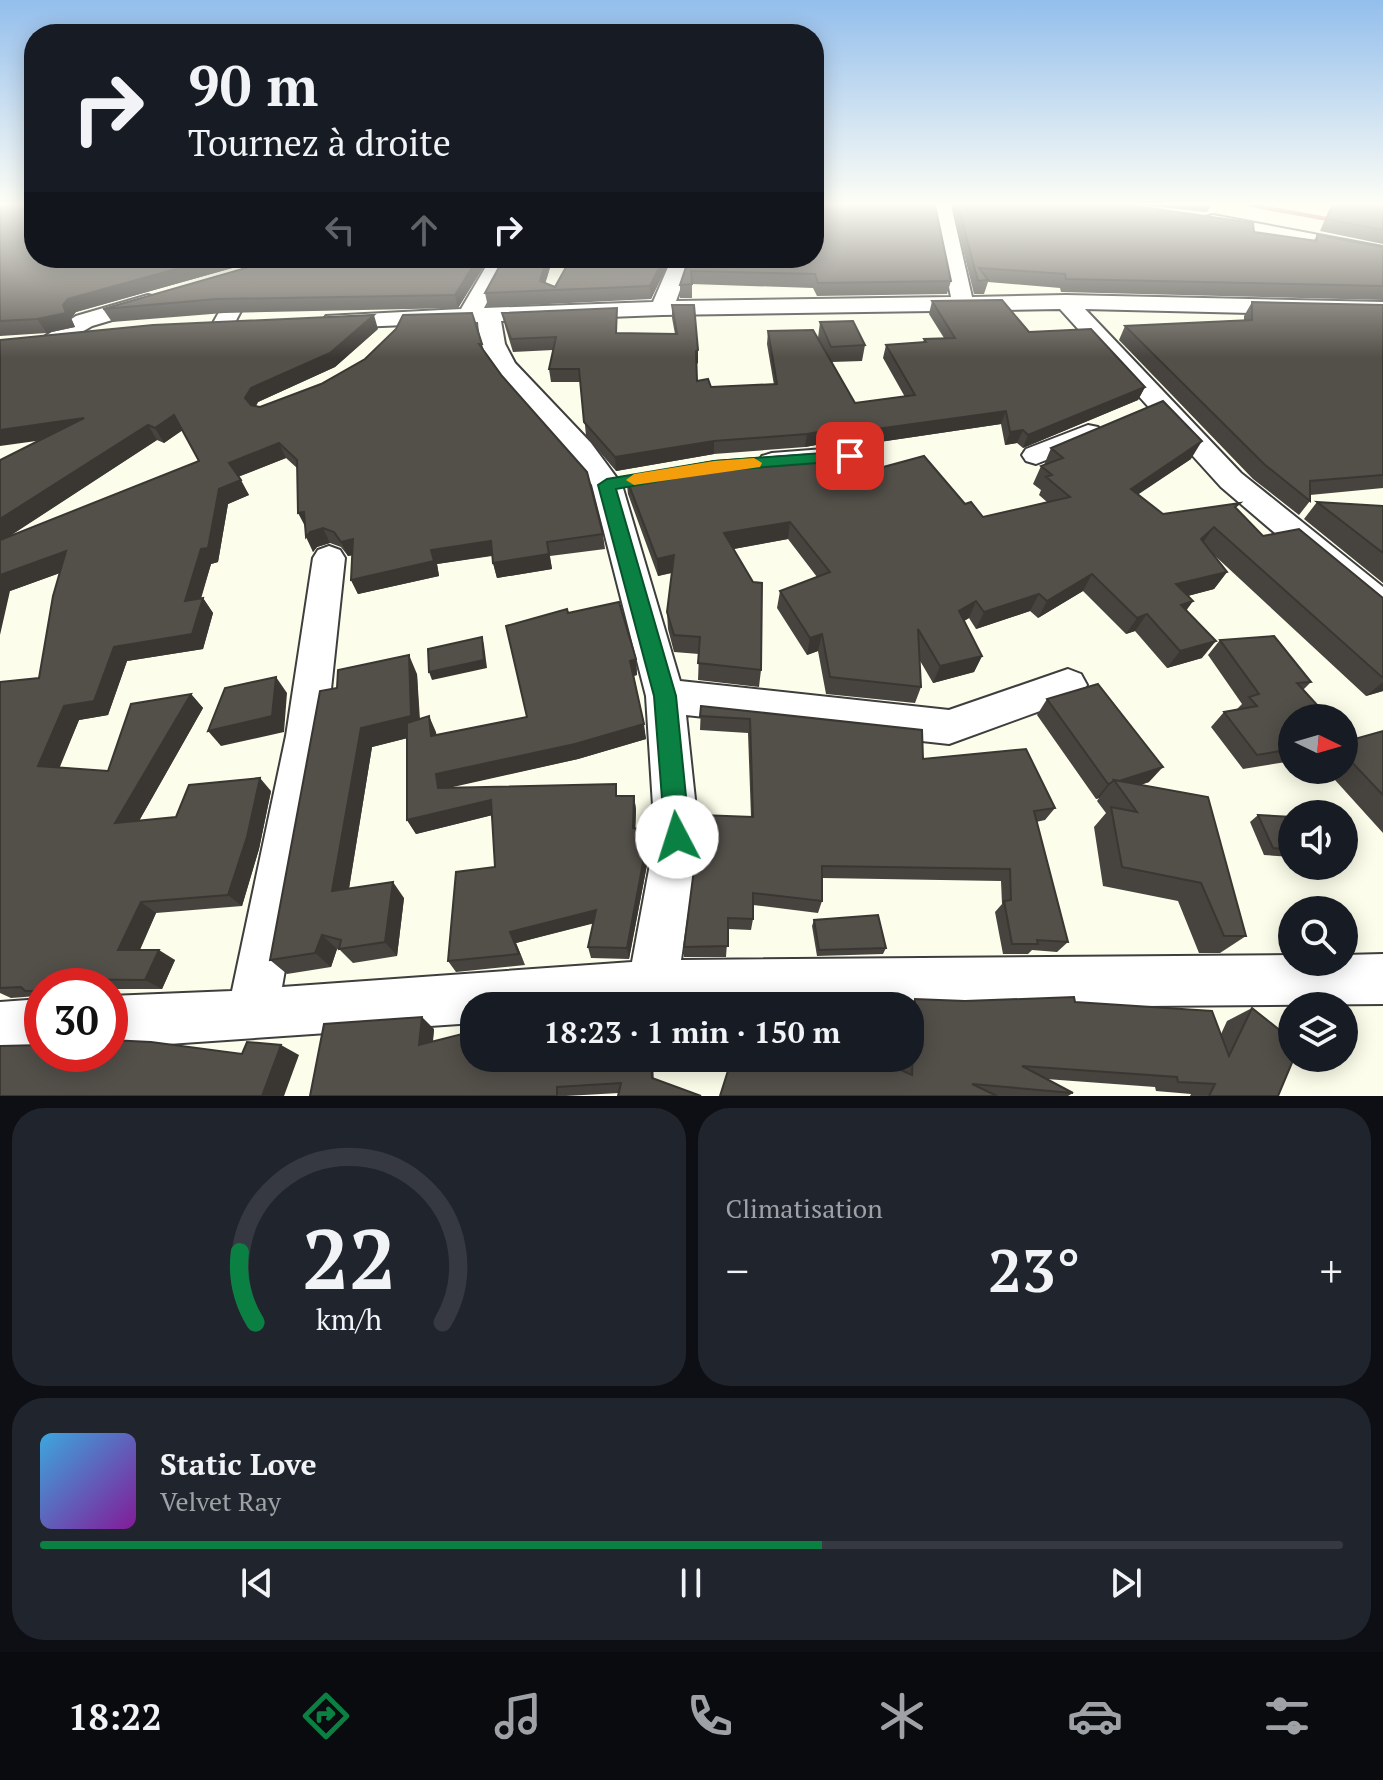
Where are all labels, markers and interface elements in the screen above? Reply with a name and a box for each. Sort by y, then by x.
text: 90 m [188,48,318,122]
icon: right [56,56,160,160]
text: Tournez à droite [188,119,451,166]
icon: left [318,208,362,252]
icon: ahead [402,208,446,252]
icon: right [486,208,530,252]
pin [816,422,884,490]
icon: arrive [828,434,872,478]
north arrow [1278,704,1358,784]
map controls [1278,704,1358,1072]
position arrow [635,795,719,879]
button: sound [1278,800,1358,880]
button: search [1278,896,1358,976]
speed limit sign: 30 [24,968,128,1072]
button: layers [1278,992,1358,1072]
text: 18:23 · 1 min · 150 m [544,1012,840,1052]
text: Climatisation [726,1191,883,1225]
text: 22 [302,1203,396,1313]
text: 23° [988,1230,1081,1309]
text: − [726,1241,749,1300]
text: + [1320,1241,1343,1300]
text: km/h [316,1300,382,1338]
text: Static Love [160,1444,317,1484]
text: Velvet Ray [160,1484,281,1518]
icon: previous [235,1561,279,1605]
icon: pause [669,1561,713,1605]
icon: next [1104,1561,1148,1605]
icon: directions [298,1688,354,1744]
icon: music [490,1688,546,1744]
icon: phone [682,1688,738,1744]
icon: climate [874,1688,930,1744]
icon: car [1067,1688,1123,1744]
icon: filters [1259,1688,1315,1744]
text: 18:22 [68,1693,162,1740]

